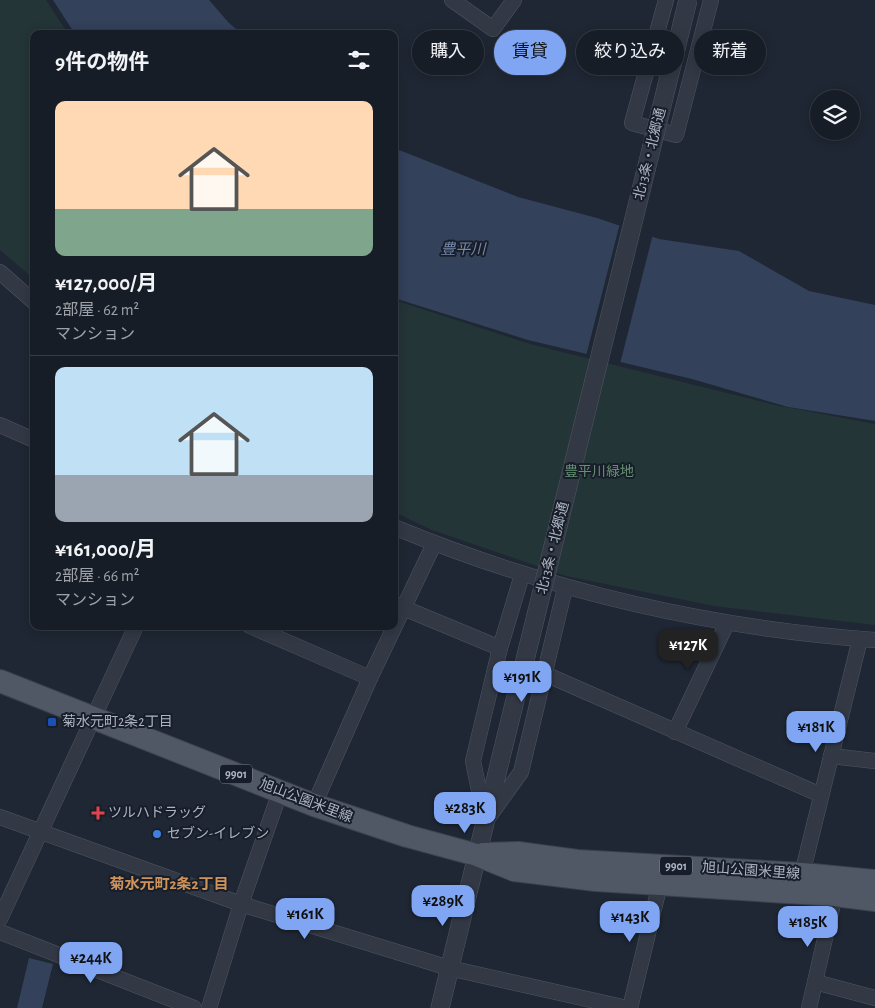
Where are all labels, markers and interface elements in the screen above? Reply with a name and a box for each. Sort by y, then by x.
chip: 購入 [412,30,484,75]
chip: 賃貸 [494,30,566,75]
chip: 絞り込み [576,30,684,75]
chip: 新着 [694,30,766,75]
icon: filters [345,46,373,74]
text: 9件の物件 [55,52,149,73]
map controls [810,90,860,140]
button: layers [810,90,860,140]
street label: 北13条・北郷通 [630,106,668,202]
icon: home [169,134,259,224]
water label: 豊平川 [440,241,487,257]
text: ¥127,000/月 [55,273,157,294]
text: 2部屋 · 62 m² [55,302,139,318]
text: マンション [55,326,135,342]
icon: home [169,399,259,489]
park label: 豊平川緑地 [564,464,634,479]
street label: 北13条・北郷通 [533,500,571,596]
text: ¥161,000/月 [55,539,156,560]
text: 2部屋 · 66 m² [55,568,139,584]
text: マンション [55,592,135,608]
pin: ¥127K [653,628,723,671]
text: ¥127K [669,637,707,653]
pin: ¥191K [487,660,557,703]
text: ¥191K [503,669,541,685]
pin: ¥181K [781,710,851,753]
place label: 菊水元町2条2丁目 [62,714,173,729]
marker: 菊水元町2条2丁目 [46,716,58,728]
text: ¥181K [797,719,835,735]
road number: 9901 [220,764,252,784]
street label: 旭山公園米里線 [258,776,355,825]
pin: ¥283K [430,792,500,834]
text: ¥283K [445,800,485,816]
place label: ツルハドラッグ [108,805,206,820]
marker: ツルハドラッグ [92,807,104,819]
place label: セブン-イレブン [167,825,269,841]
marker: セブン-イレブン [151,828,163,840]
road number: 9901 [660,856,692,876]
street label: 旭山公園米里線 [702,860,800,881]
district label: 菊水元町2条2丁目 [109,876,229,892]
pin: ¥289K [408,884,478,927]
text: ¥289K [423,893,463,909]
pin: ¥161K [270,898,340,940]
pin: ¥143K [595,900,665,943]
text: ¥161K [286,906,324,922]
pin: ¥185K [773,906,843,948]
text: ¥143K [611,909,649,925]
text: ¥185K [789,914,827,930]
pin: ¥244K [56,942,126,984]
text: ¥244K [70,950,112,966]

